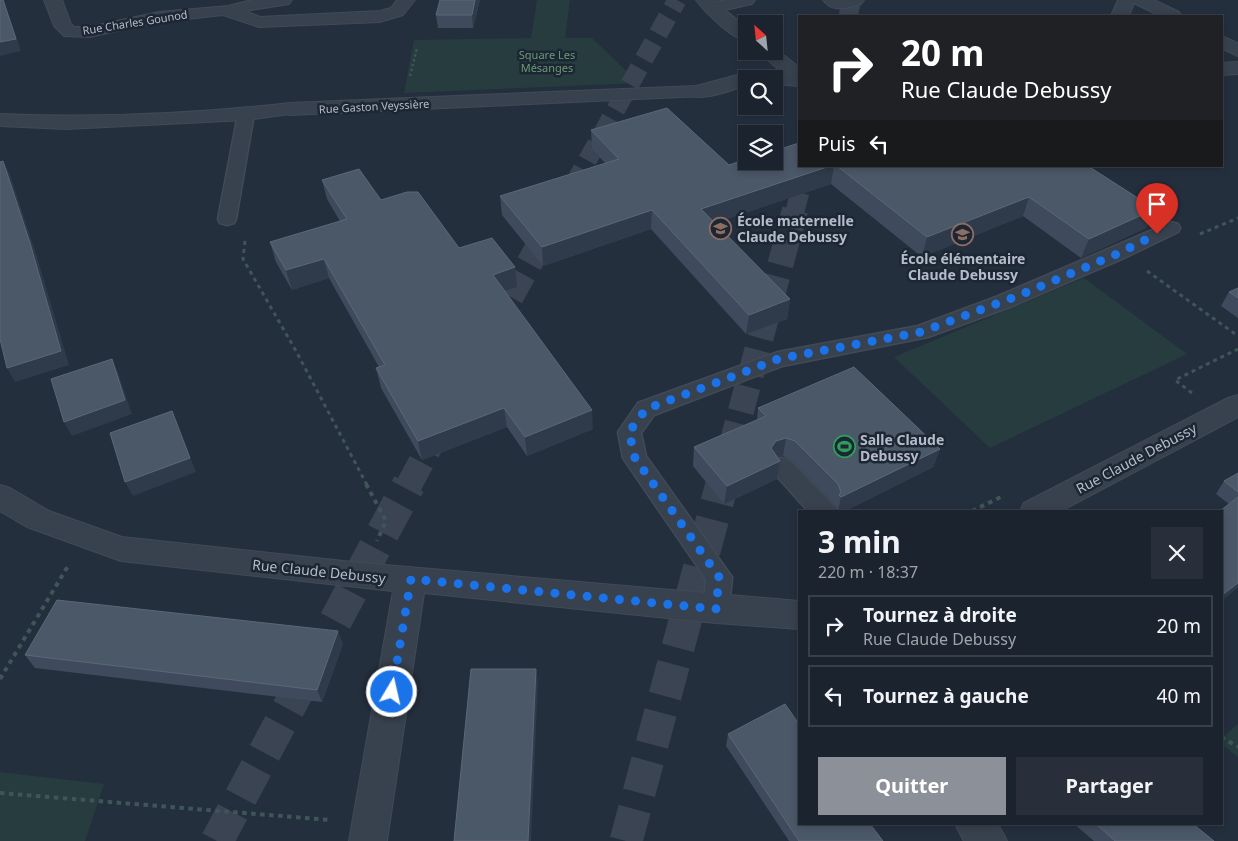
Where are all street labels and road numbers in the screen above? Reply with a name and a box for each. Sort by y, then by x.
street label: Rue Charles Gounod [81,6,189,38]
street label: Rue Gaston Veyssière [318,96,430,116]
street label: Rue Claude Debussy [1072,418,1200,498]
street label: Rue Claude Debussy [251,555,387,588]

